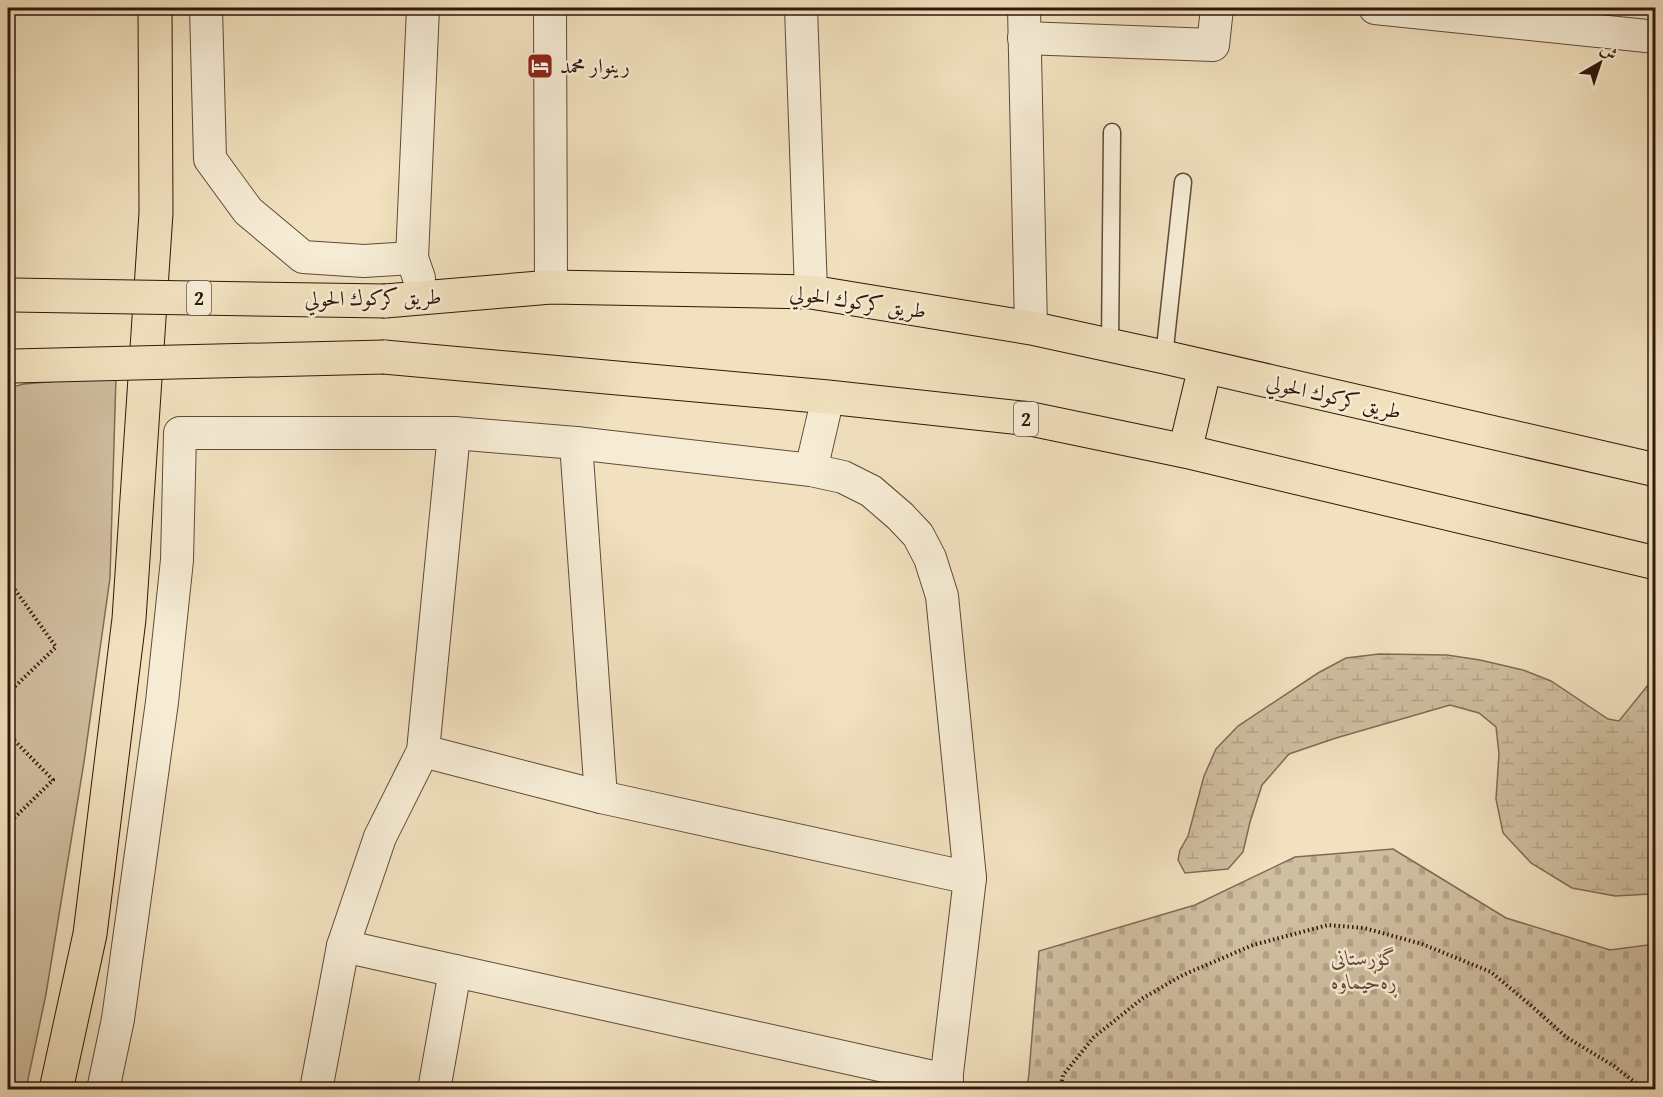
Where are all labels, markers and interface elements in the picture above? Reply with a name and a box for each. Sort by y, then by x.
north arrow [1570,33,1630,93]
text: ش [1596,37,1623,66]
place label: رينوار محمد [560,50,630,81]
hotel icon: رينوار محمد [525,51,555,81]
street label: طريق كركوك الحولي [788,277,928,328]
road number: 2 [187,281,211,315]
street label: طريق كركوك الحولي [304,281,442,316]
street label: طريق كركوك الحولي [1263,366,1404,429]
road number: 2 [1014,402,1038,436]
park label: گۆڕستانی ڕەحیماوە [1331,942,1397,999]

